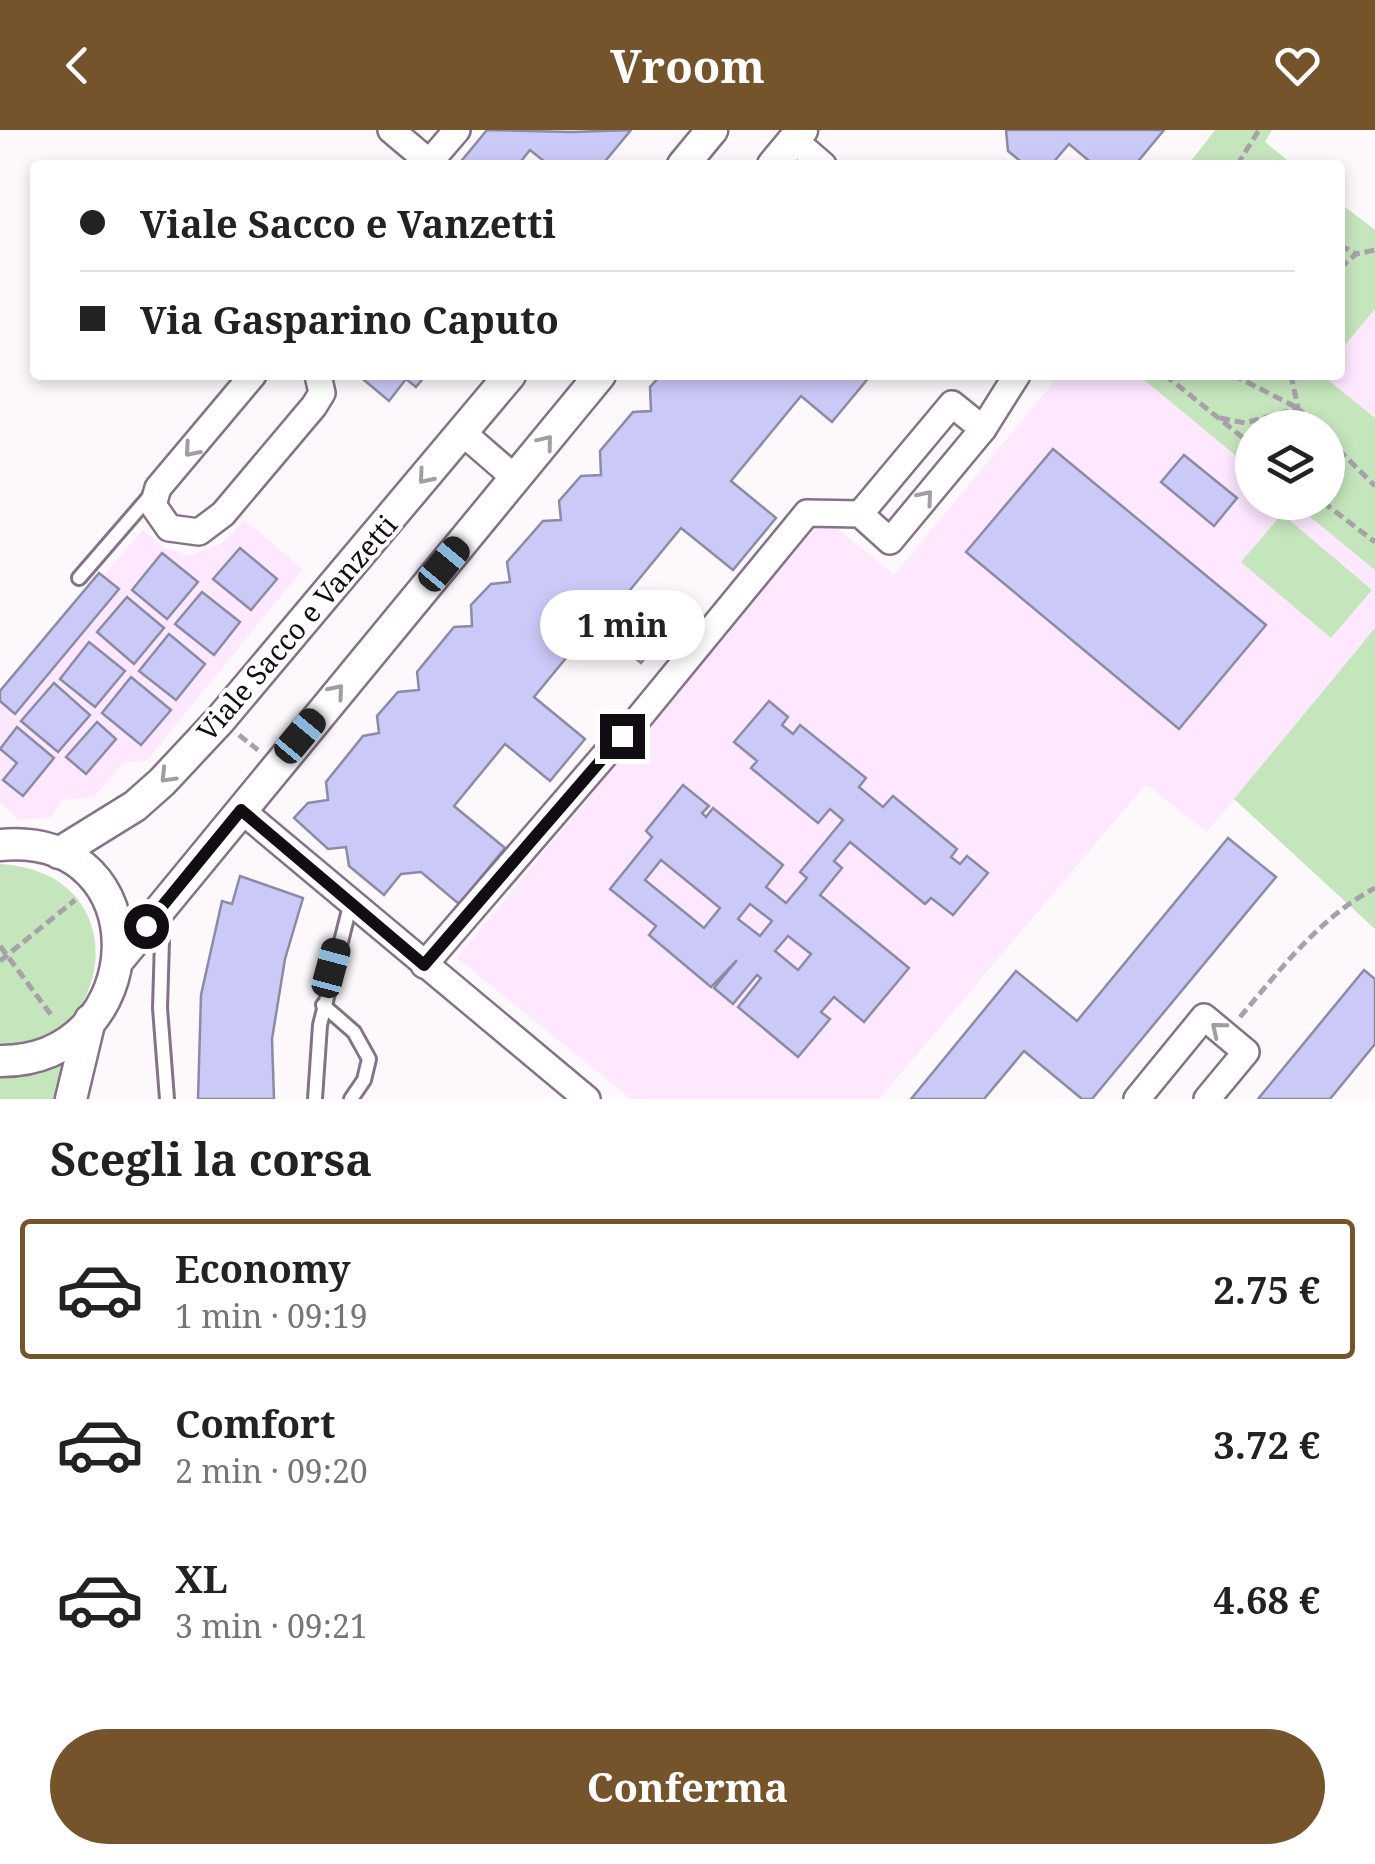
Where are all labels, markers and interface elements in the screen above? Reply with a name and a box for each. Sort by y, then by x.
text: Vroom [610,35,765,96]
icon: back [50,38,105,93]
icon: heart [1270,38,1325,93]
text: Viale Sacco e Vanzetti [140,197,556,249]
text: Via Gasparino Caputo [140,293,559,345]
map controls [1235,410,1345,520]
button: layers [1235,410,1345,520]
one-way arrow [534,435,552,453]
one-way arrow [184,438,202,457]
one-way arrow [419,466,437,484]
one-way arrow [914,491,932,509]
street label: Viale Sacco e Vanzetti [187,506,405,748]
car [413,531,475,597]
callout: 1 min [540,591,704,661]
text: 1 min [577,603,668,646]
one-way arrow [326,685,344,703]
car [269,703,331,769]
route end [600,714,645,759]
one-way arrow [161,764,179,782]
route start [124,904,169,949]
car [309,935,353,1001]
one-way arrow [1212,1023,1230,1041]
text: Scegli la corsa [50,1128,372,1189]
text: Economy [175,1242,351,1294]
icon: car [55,1244,145,1334]
text: 2.75 € [1213,1263,1320,1315]
text: 1 min · 09:19 [175,1294,368,1337]
text: Comfort [175,1397,335,1449]
icon: car [55,1399,145,1489]
text: 3.72 € [1213,1418,1320,1470]
text: 2 min · 09:20 [175,1449,368,1492]
text: XL [175,1552,228,1604]
icon: car [55,1554,145,1644]
text: 4.68 € [1213,1573,1320,1625]
text: 3 min · 09:21 [175,1604,368,1647]
button: Conferma [50,1729,1325,1844]

